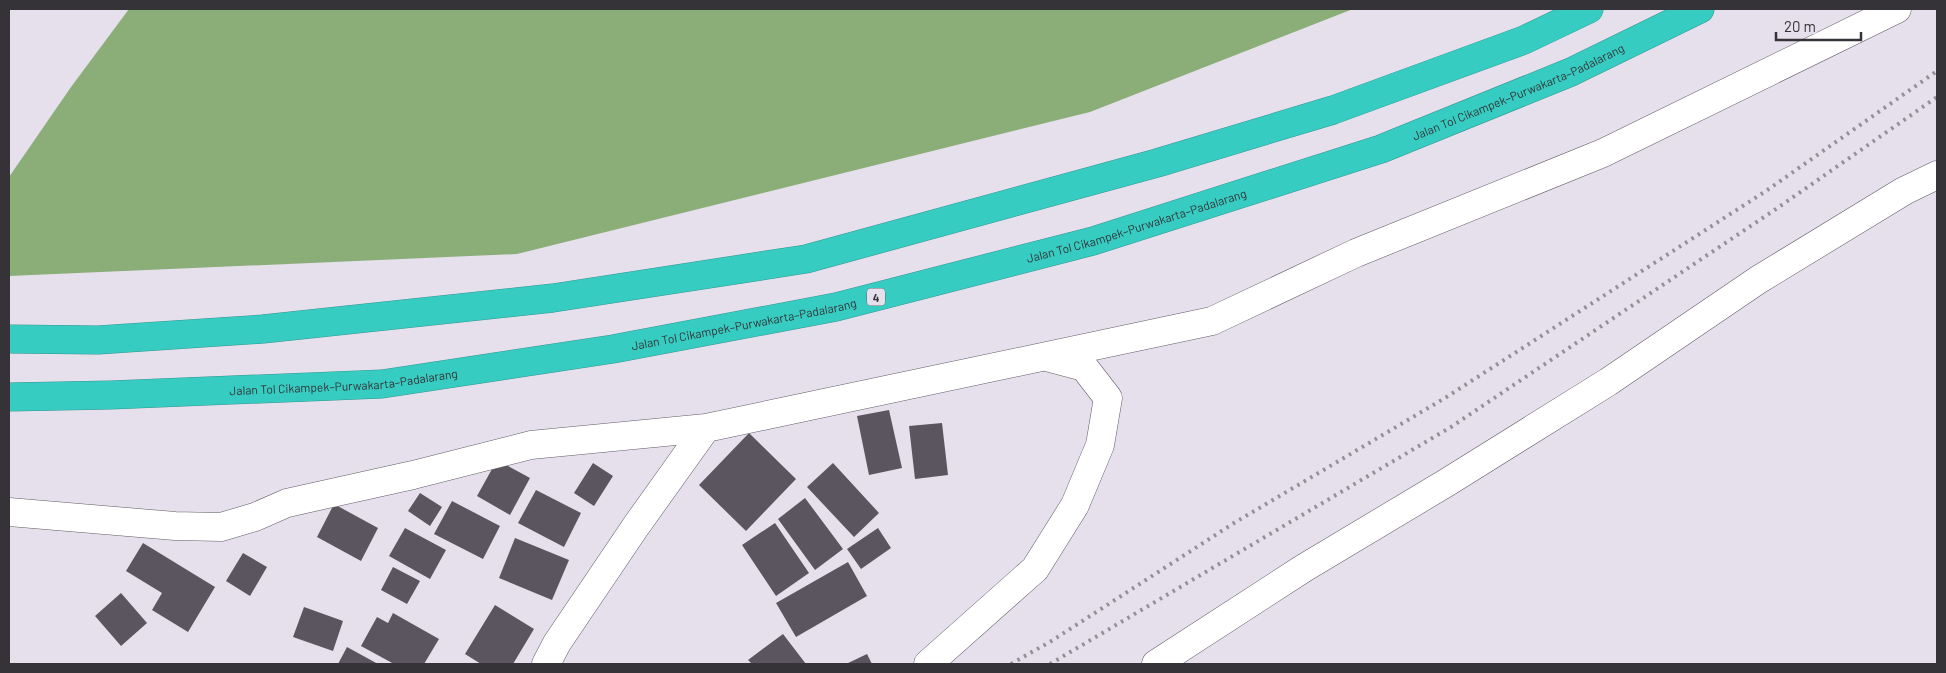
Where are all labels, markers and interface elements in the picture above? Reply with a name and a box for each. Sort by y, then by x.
scale bar [1776,10,1861,42]
text: 20 m [1784,17,1816,35]
street label: Jalan Tol Cikampek–Purwakarta–Padalarang [1410,40,1626,143]
street label: Jalan Tol Cikampek–Purwakarta–Padalarang [1025,186,1248,265]
road number: 4 [867,288,885,306]
street label: Jalan Tol Cikampek–Purwakarta–Padalarang [630,295,858,352]
street label: Jalan Tol Cikampek–Purwakarta–Padalarang [229,366,458,397]

